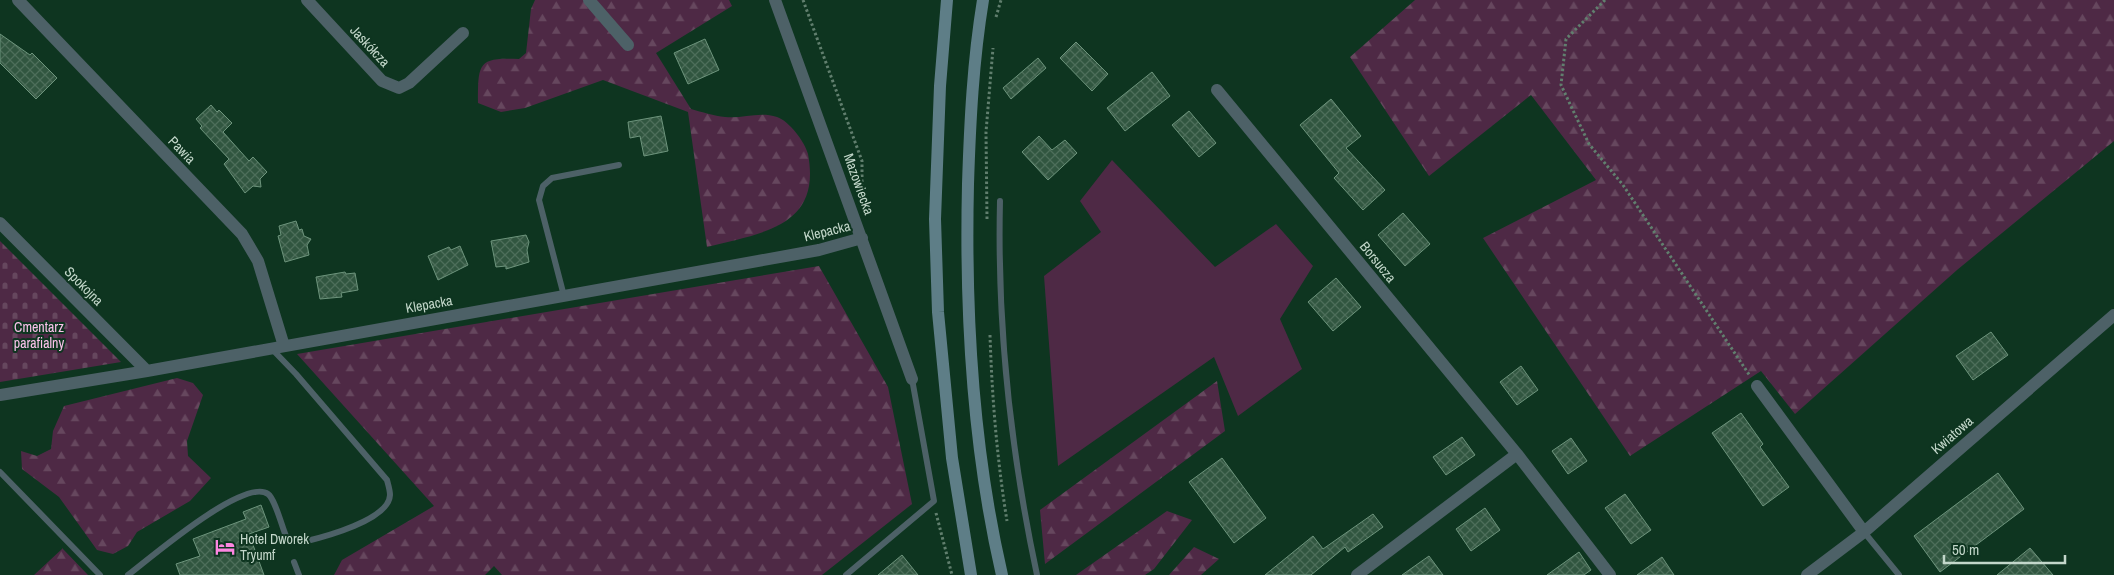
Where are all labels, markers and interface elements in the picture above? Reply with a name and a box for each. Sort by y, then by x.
street label: Jaskółcza [346,21,394,71]
street label: Pawia [164,132,200,168]
street label: Mazowiecka [840,151,879,218]
street label: Klepacka [802,216,853,245]
street label: Borsucza [1356,238,1400,287]
street label: Spokojna [61,263,108,310]
street label: Klepacka [404,291,454,317]
park label: Cmentarz parafialny [14,318,64,352]
street label: Kwiatowa [1927,411,1977,458]
place label: Hotel Dworek Tryumf [240,530,309,564]
scale bar [1944,532,2065,564]
hotel icon: Hotel Dworek Tryumf [214,536,236,558]
text: 50 m [1952,539,1979,560]

